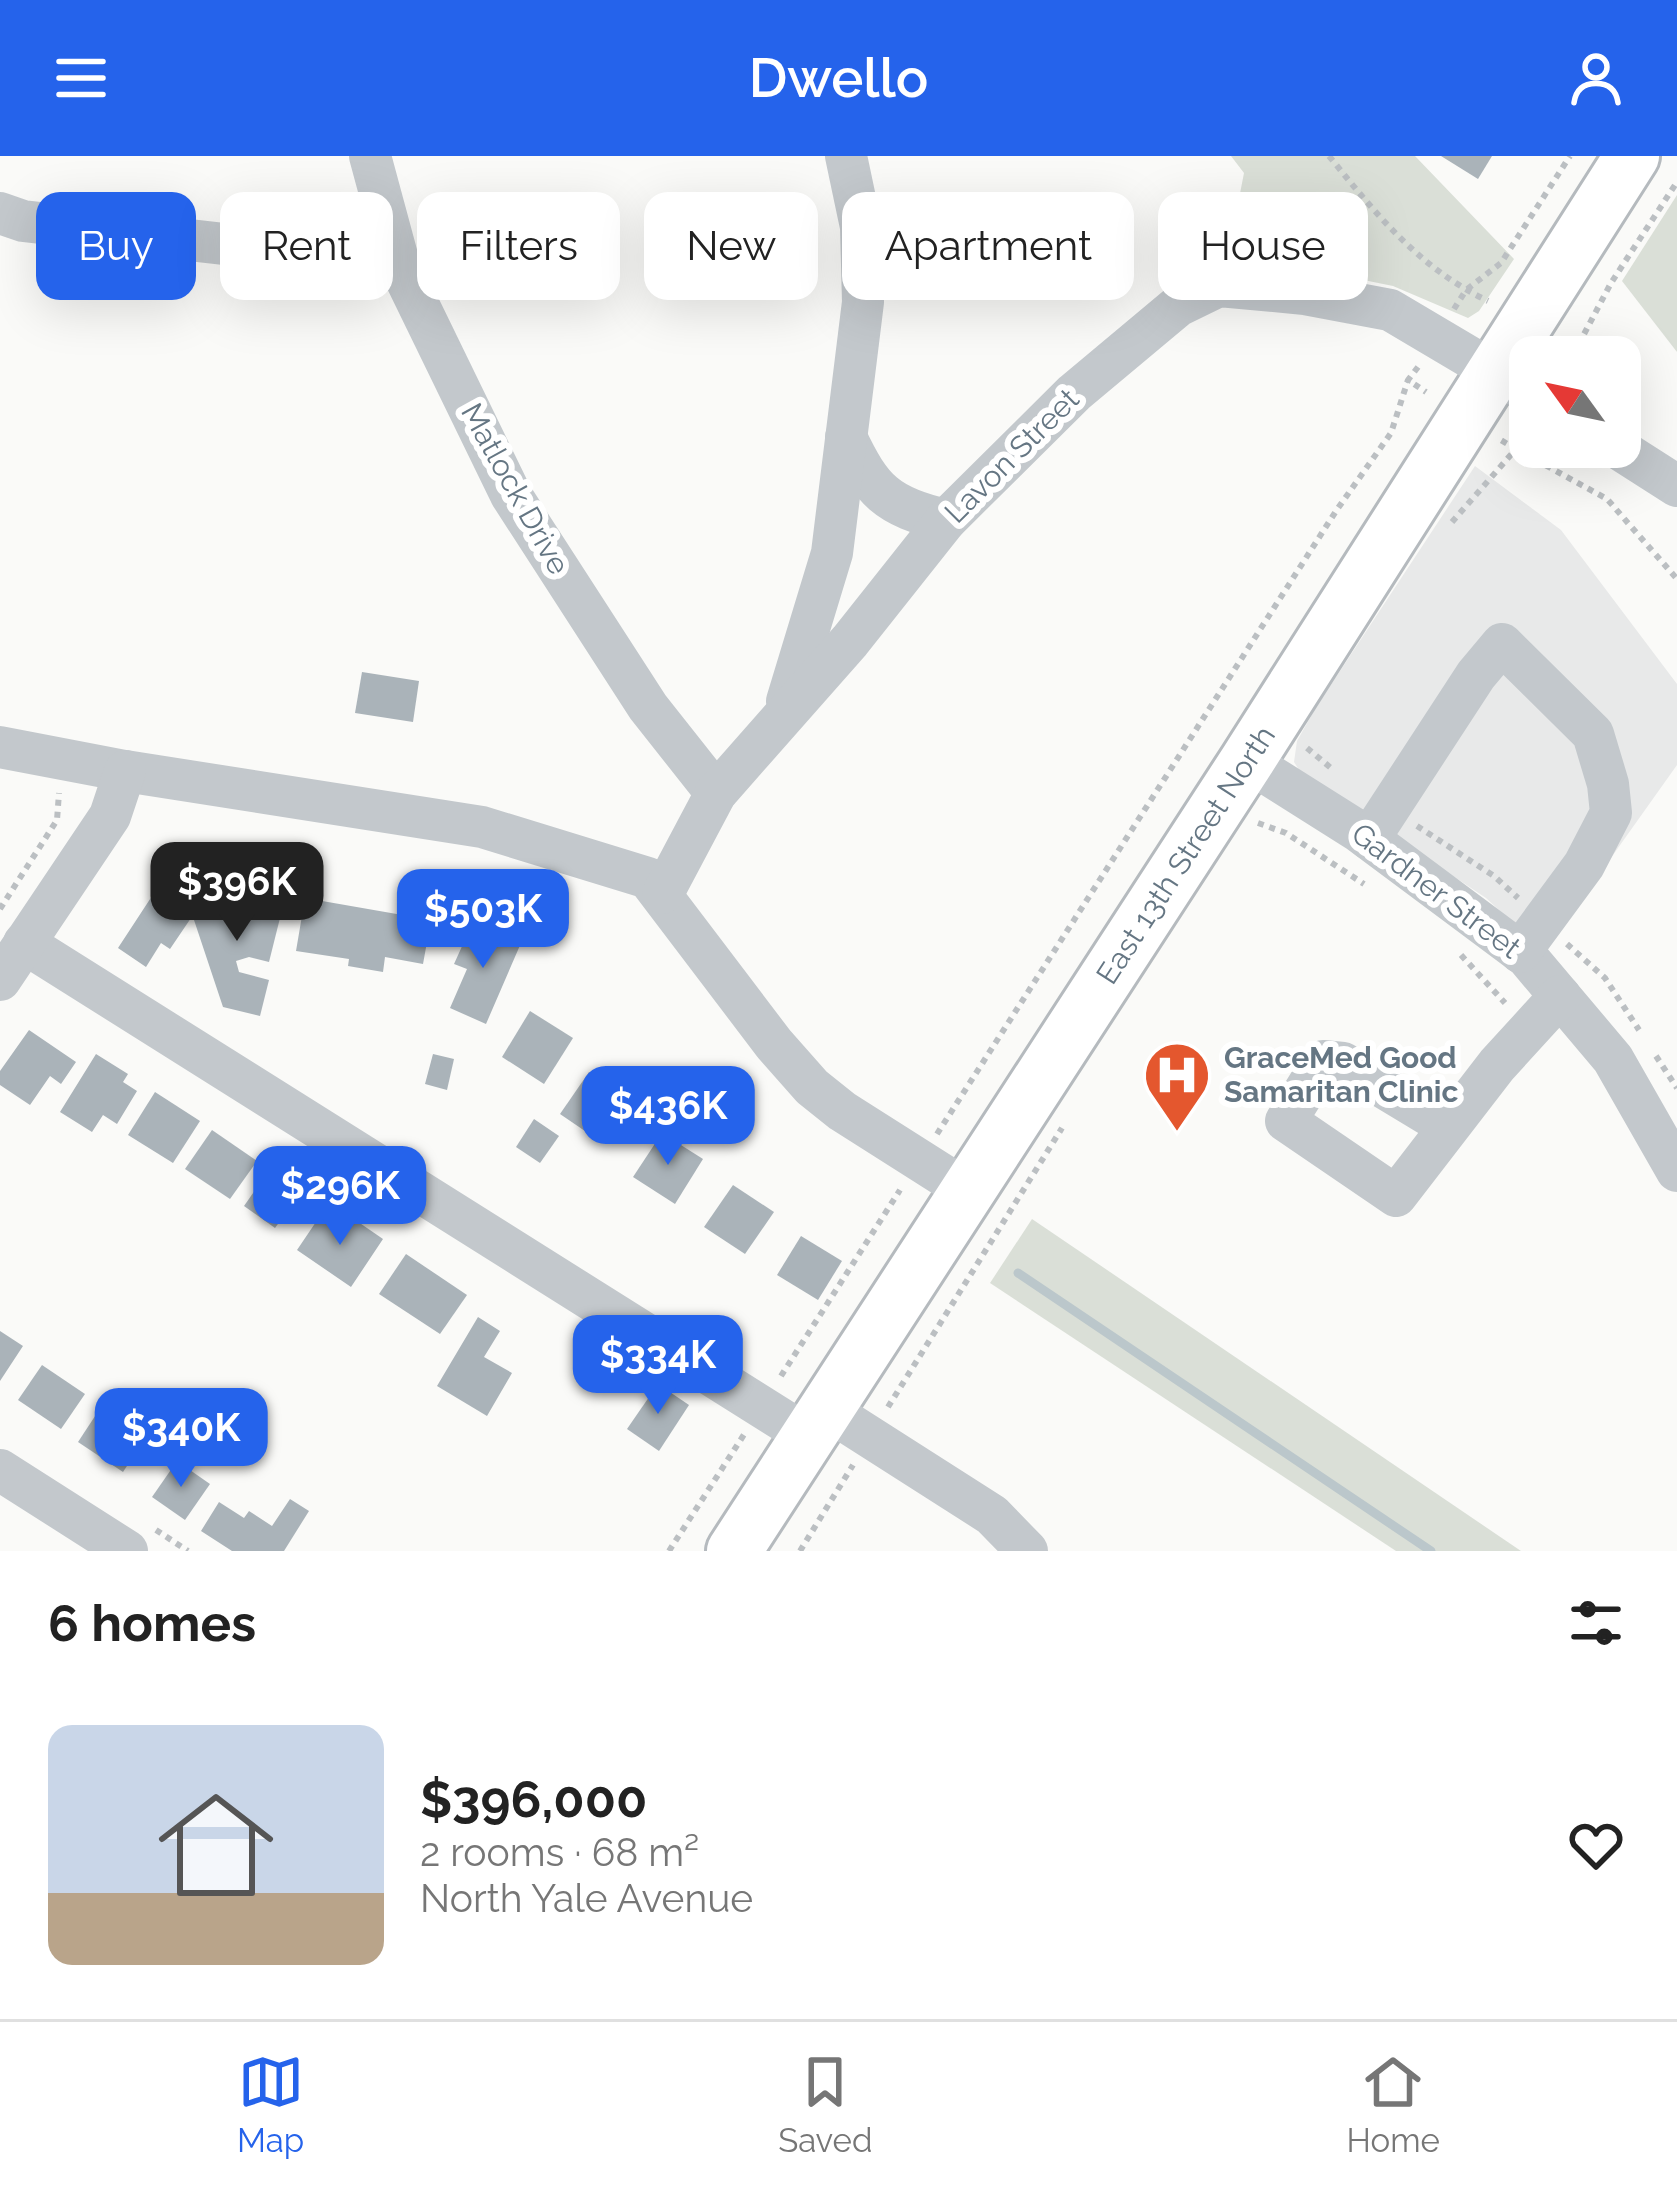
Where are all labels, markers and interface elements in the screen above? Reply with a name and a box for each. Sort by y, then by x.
icon: menu [48,45,114,111]
icon: person [1563,45,1629,111]
text: Dwello [749,46,928,110]
chip: Buy [36,192,196,300]
chip: Rent [220,192,393,300]
chip: Filters [417,192,620,300]
chip: New [644,192,818,300]
chip: Apartment [842,192,1134,300]
chip: House [1158,192,1368,300]
north arrow [1509,336,1641,468]
map controls [1509,336,1641,468]
street label: Lavon Street [937,381,1086,530]
street label: Matlock Drive [454,397,577,580]
street label: East 13th Street North [1089,719,1282,990]
street label: Gardner Street [1345,816,1528,965]
pin: $396K [153,842,321,944]
text: $396K [177,858,297,904]
pin: $503K [399,869,567,971]
text: $503K [424,885,542,931]
hospital icon: GraceMed Good Samaritan Clinic [1142,1040,1212,1134]
place label: GraceMed Good Samaritan Clinic [1224,1040,1459,1109]
pin: $436K [584,1066,752,1168]
text: $436K [609,1082,727,1128]
pin: $296K [256,1146,424,1248]
text: $296K [280,1162,400,1208]
pin: $334K [574,1315,742,1417]
text: $334K [600,1331,716,1377]
pin: $340K [97,1388,265,1490]
text: $340K [122,1404,240,1450]
icon: filters [1563,1590,1629,1656]
text: 6 homes [48,1593,256,1653]
text: $396,000 [420,1769,647,1829]
icon: home [144,1773,288,1917]
icon: heart [1563,1812,1629,1878]
text: 2 rooms · 68 m² [420,1829,699,1875]
text: North Yale Avenue [420,1875,753,1921]
tab: Map [237,2049,304,2160]
tab: Saved [778,2049,873,2160]
tab: Home [1347,2049,1440,2160]

